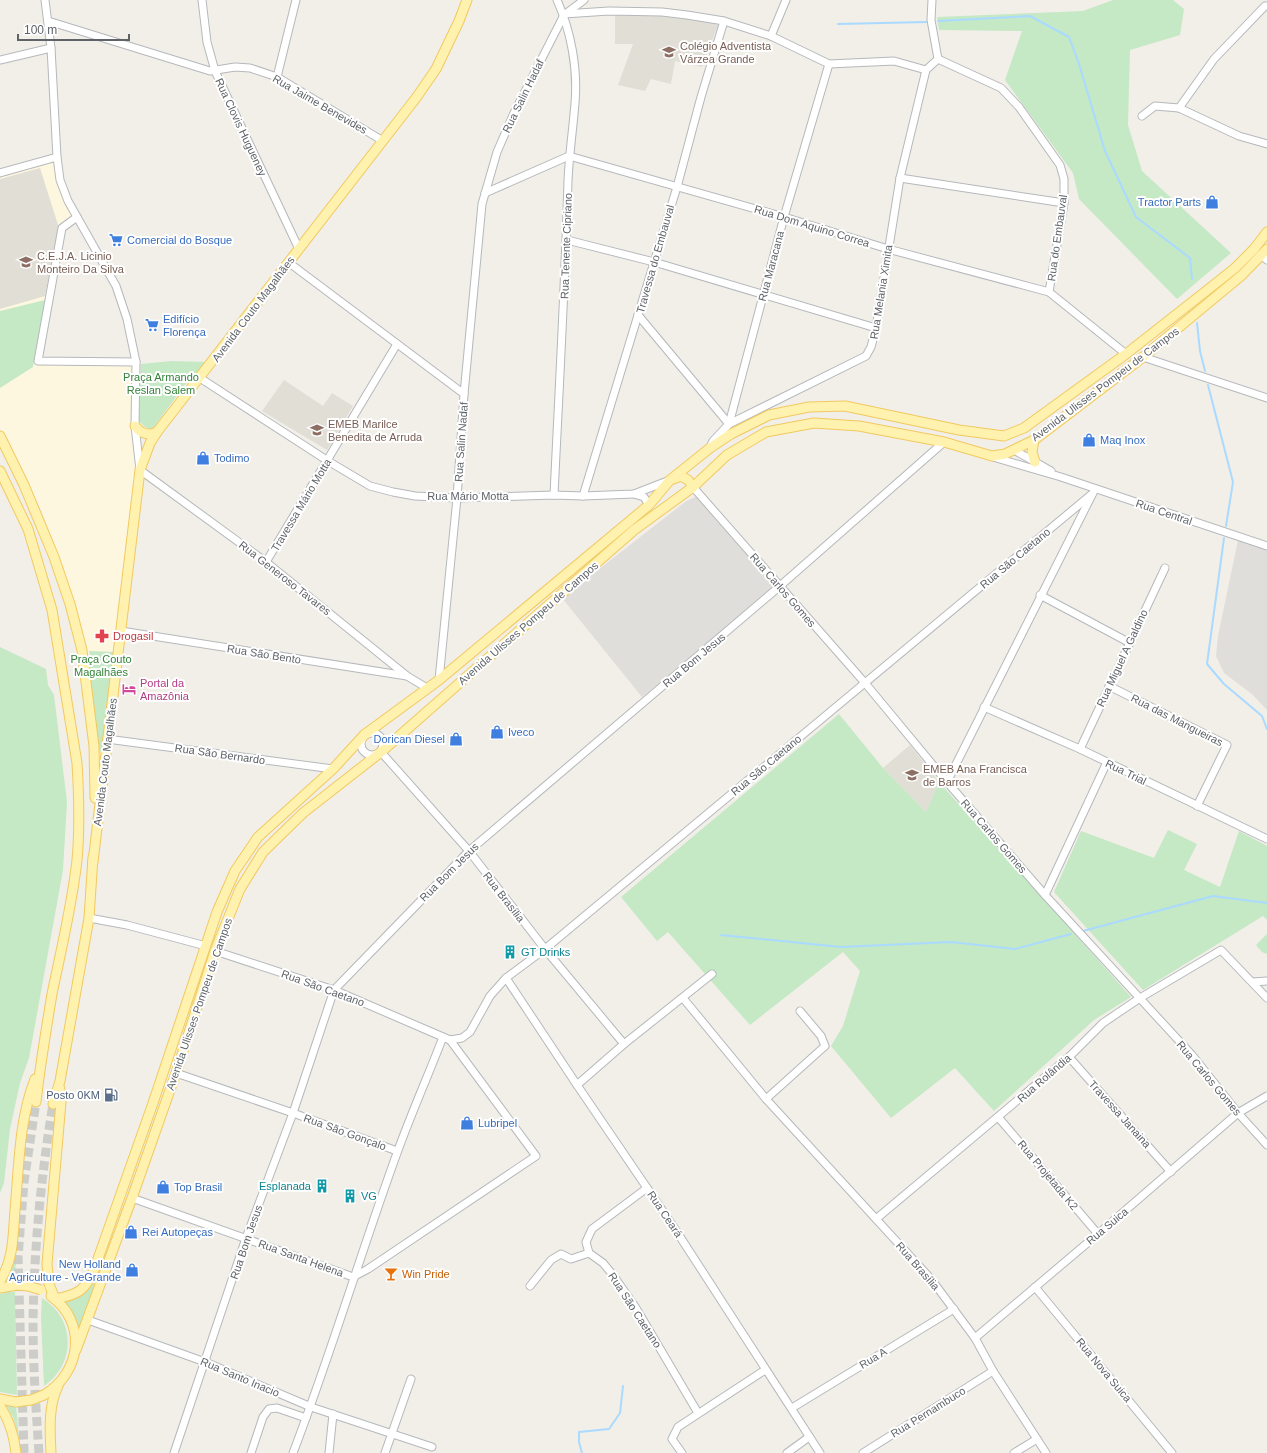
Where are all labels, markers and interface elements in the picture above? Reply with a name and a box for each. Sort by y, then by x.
scale bar [18,16,129,42]
text: 100 m [24,23,57,37]
place label: Colégio Adventista Várzea Grande [680,40,772,65]
school or university icon: Colégio Adventista Várzea Grande [661,44,677,60]
street label: Rua Salin Hadaf [500,57,546,135]
street label: Rua Jaime Benevides [271,72,370,136]
street label: Rua Clovis Hugueney [213,76,269,178]
street label: Rua Tenente Cipriano [558,193,574,299]
street label: Rua do Embauval [1045,194,1069,282]
shop icon: Tractor Parts [1204,194,1220,210]
place label: Tractor Parts [1138,196,1201,208]
street label: Travessa do Embauval [634,203,676,315]
street label: Rua Dom Aquino Correa [753,203,872,250]
street label: Rua Maracana [756,229,786,302]
supermarket icon: Comercial do Bosque [108,232,124,248]
place label: Comercial do Bosque [127,234,232,246]
street label: Rua Melania Ximita [868,243,895,340]
place label: C.E.J.A. Licinio Monteiro Da Silva [37,250,125,275]
school or university icon: C.E.J.A. Licinio Monteiro Da Silva [18,254,34,270]
street label: Avenida Couto Magalhães [209,254,297,364]
place label: Edifício Florença [163,313,207,338]
supermarket icon: Edifício Florença [144,317,160,333]
street label: Avenida Ulisses Pompeu de Campos [1029,324,1181,443]
park label: Praça Armando Reslan Salem [123,371,199,396]
street label: Rua Salin Nadaf [452,401,470,482]
place label: EMEB Marilce Benedita de Arruda [328,418,423,443]
school or university icon: EMEB Marilce Benedita de Arruda [309,422,325,438]
shop icon: Maq Inox [1081,432,1097,448]
place label: Maq Inox [1100,434,1146,446]
shop icon: Todimo [195,450,211,466]
place label: Todimo [214,452,249,464]
street label: Travessa Mário Motta [269,456,334,554]
street label: Rua Mário Motta [427,490,510,502]
street label: Rua Central [1134,497,1194,527]
street label: Rua São Caetano [978,525,1052,591]
street label: Rua Generoso Tavares [237,539,334,618]
street label: Rua Carlos Gomes [748,551,819,630]
street label: Avenida Ulisses Pompeu de Campos [456,559,601,687]
street label: Rua Miguel A Galdino [1094,608,1150,708]
pharmacy icon: Drogasil [94,628,110,644]
place label: Drogasil [113,630,153,642]
street label: Rua Bom Jesus [660,630,728,690]
street label: Rua São Bento [226,642,302,666]
park label: Praça Couto Magalhães [70,653,132,678]
place label: Portal da Amazônia [140,677,190,702]
hotel icon: Portal da Amazônia [121,681,137,697]
street label: Rua das Mangueiras [1129,692,1225,749]
street label: Avenida Couto Magalhães [91,697,119,827]
shop icon: Iveco [489,724,505,740]
place label: Iveco [508,726,534,738]
shop icon: Dorican Diesel [448,731,464,747]
street label: Rua São Caetano [729,732,803,798]
place label: Dorican Diesel [373,733,445,745]
street label: Rua São Bernardo [174,742,266,766]
street label: Rua Trial [1104,757,1148,787]
place label: EMEB Ana Francisca de Barros [923,763,1028,788]
school or university icon: EMEB Ana Francisca de Barros [904,767,920,783]
street label: Rua Carlos Gomes [959,797,1030,876]
street label: Rua Bom Jesus [417,840,481,904]
street label: Rua Brasília [481,870,528,925]
street label: Avenida Ulisses Pompeu de Campos [164,916,234,1092]
building icon: GT Drinks [502,944,518,960]
place label: GT Drinks [521,946,571,958]
street label: Rua São Caetano [280,967,366,1009]
street label: Rua Carlos Gomes [1174,1038,1244,1118]
street label: Rua Rolândia [1015,1051,1074,1104]
street label: Travessa Janaina [1087,1078,1154,1151]
fuel station icon: Posto 0KM [103,1087,119,1103]
place label: Posto 0KM [46,1089,100,1101]
street label: Rua São Gonçalo [302,1112,388,1152]
shop icon: Lubripel [459,1115,475,1131]
place label: Lubripel [478,1117,517,1129]
street label: Rua Projetada K2 [1015,1138,1081,1212]
building icon: Esplanada [314,1178,330,1194]
shop icon: Top Brasil [155,1179,171,1195]
place label: Esplanada [259,1180,312,1192]
place label: Top Brasil [174,1181,222,1193]
building icon: VG [342,1188,358,1204]
street label: Rua Ceará [645,1189,685,1240]
place label: VG [361,1190,377,1202]
street label: Rua Bom Jesus [228,1203,264,1281]
street label: Rua Suica [1084,1205,1131,1247]
shop icon: Rei Autopeças [123,1224,139,1240]
place label: Rei Autopeças [142,1226,213,1238]
street label: Rua Santa Helena [257,1237,346,1279]
street label: Rua Brasília [894,1239,943,1293]
place label: New Holland Agriculture - VeGrande [9,1258,121,1283]
shop icon: New Holland Agriculture - VeGrande [124,1262,140,1278]
bar icon: Win Pride [383,1266,399,1282]
place label: Win Pride [402,1268,450,1280]
street label: Rua São Caetano [606,1270,664,1350]
street label: Rua Nova Suica [1074,1336,1135,1405]
street label: Rua A [857,1345,889,1371]
street label: Rua Santo Inacio [199,1355,281,1399]
street label: Rua Pernambuco [889,1384,967,1440]

